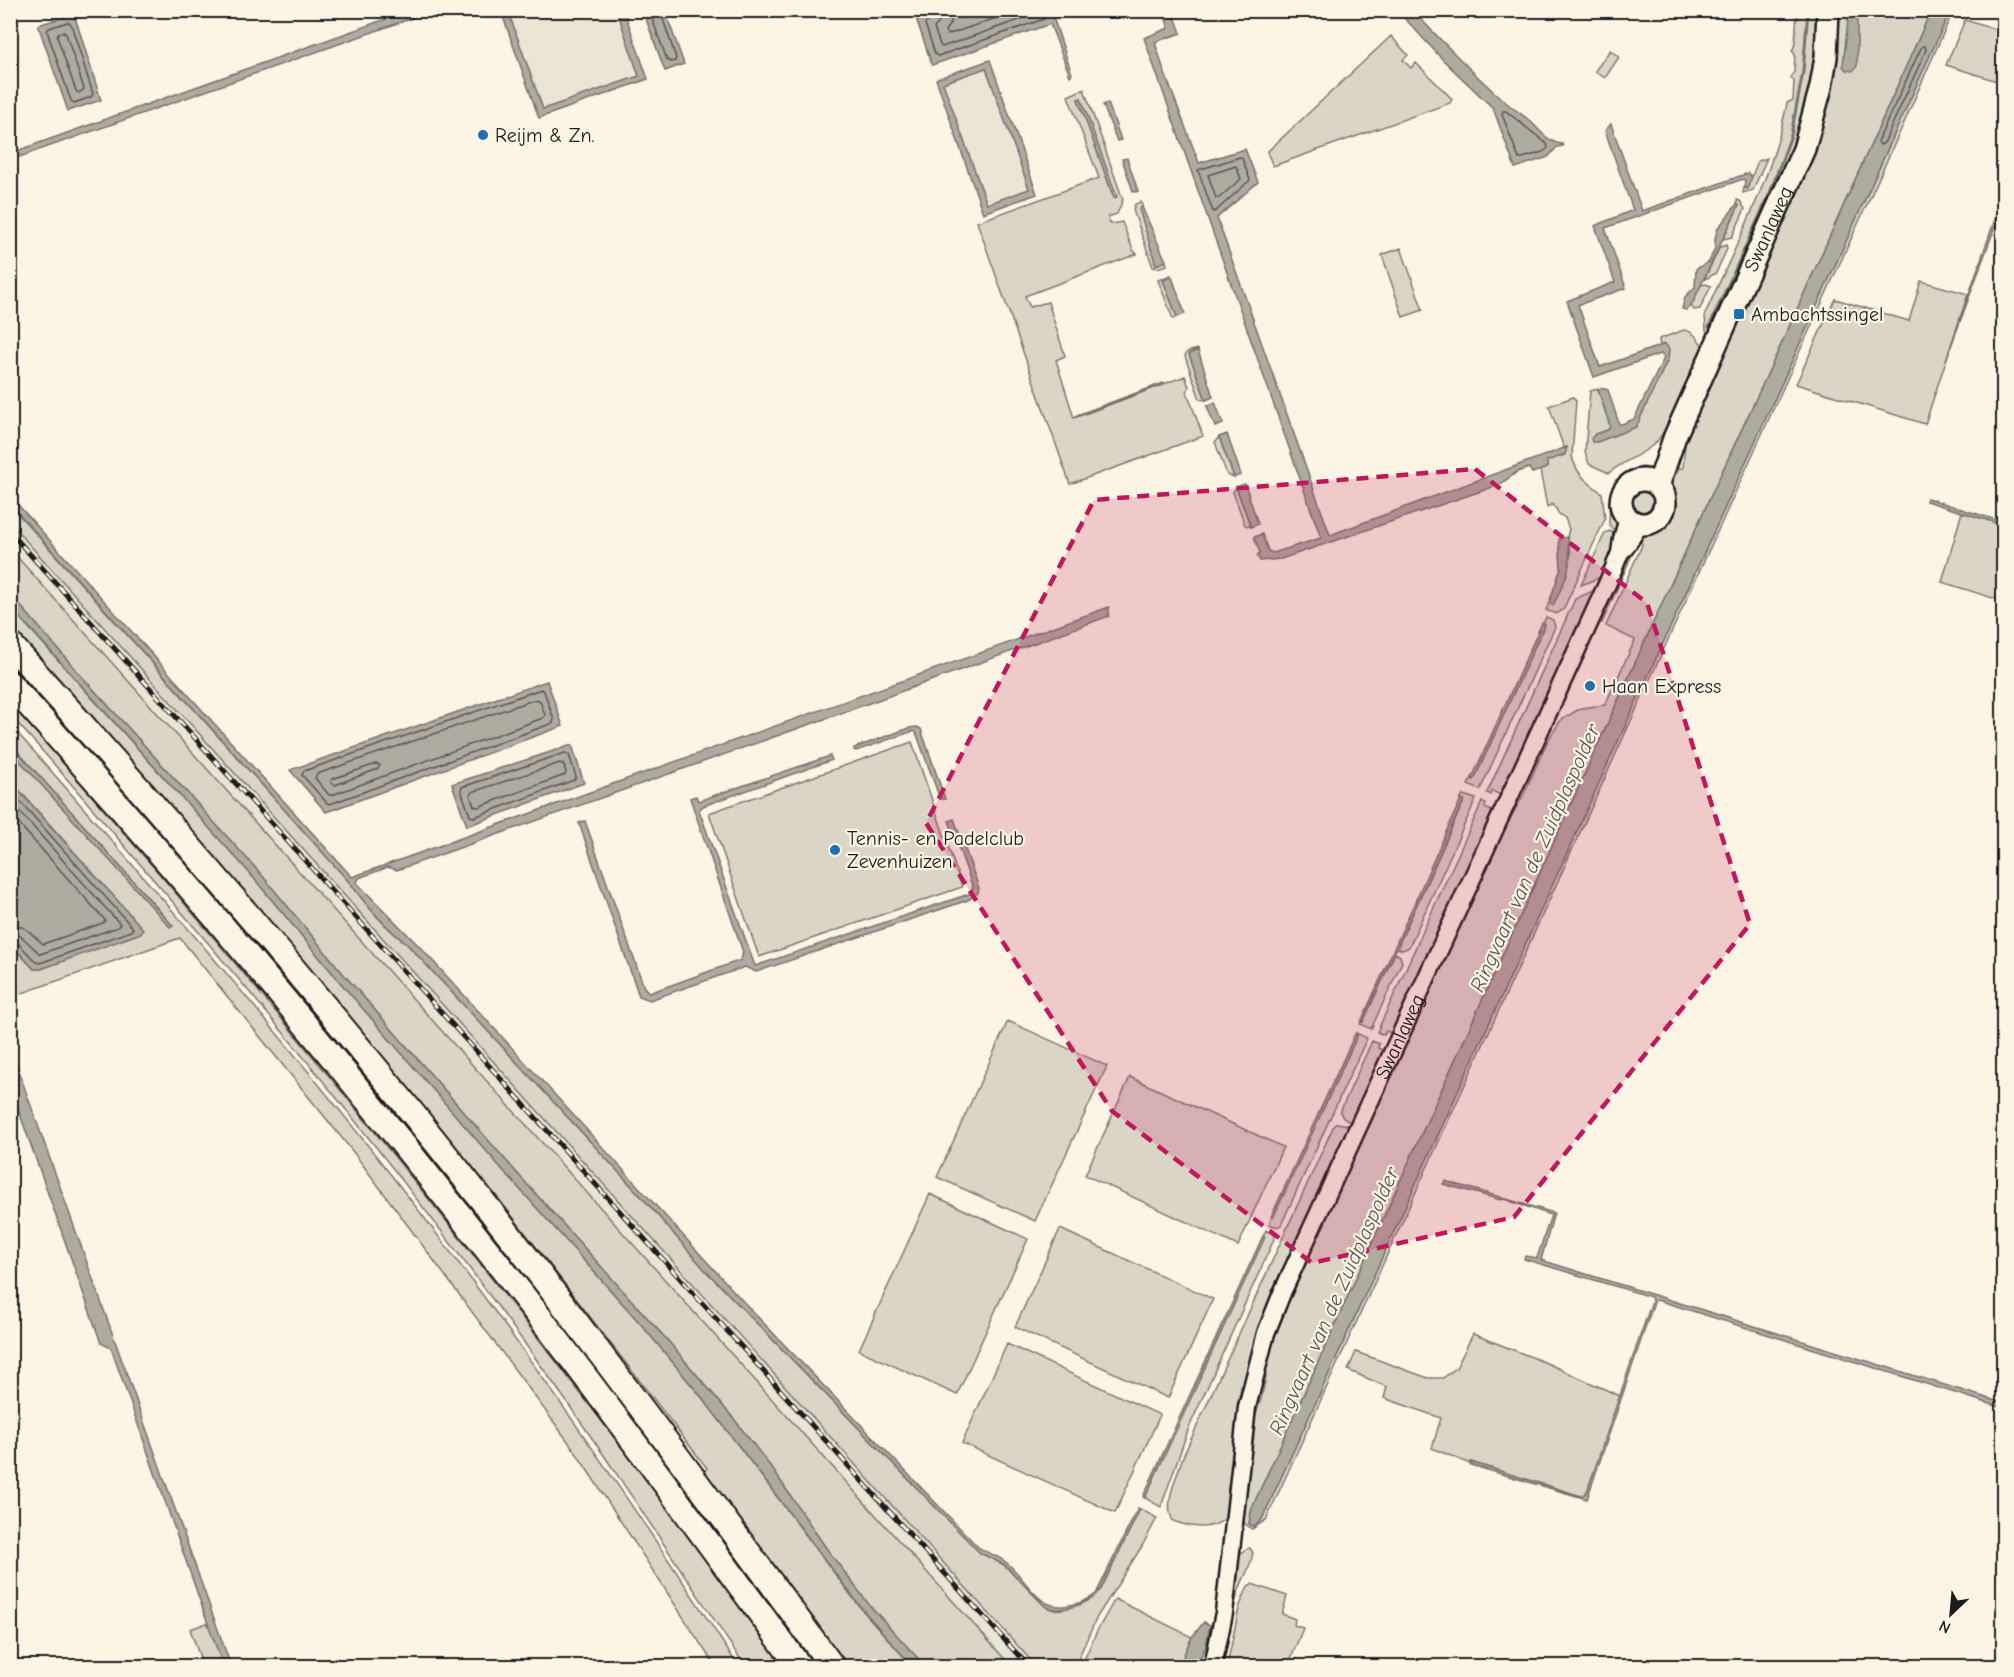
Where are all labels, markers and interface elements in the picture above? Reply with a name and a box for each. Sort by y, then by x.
place label: Reijm & Zn. [495,124,595,147]
marker: Reijm & Zn. [476,128,490,142]
street label: Swanlaweg [1739,183,1797,275]
place label: Ambachtssingel [1751,303,1884,326]
marker: Ambachtssingel [1732,307,1746,321]
place label: Haan Express [1602,675,1721,698]
marker: Haan Express [1583,679,1597,693]
water label: Ringvaart van de Zuidplaspolder [1465,719,1606,996]
place label: Tennis- en Padelclub Zevenhuizen [847,827,1024,873]
marker: Tennis- en Padelclub Zevenhuizen [828,843,842,857]
street label: Swanlaweg [1370,990,1429,1083]
water label: Ringvaart van de Zuidplaspolder [1264,1162,1405,1439]
north arrow [1921,1584,1981,1644]
text: N [1936,1616,1953,1637]

